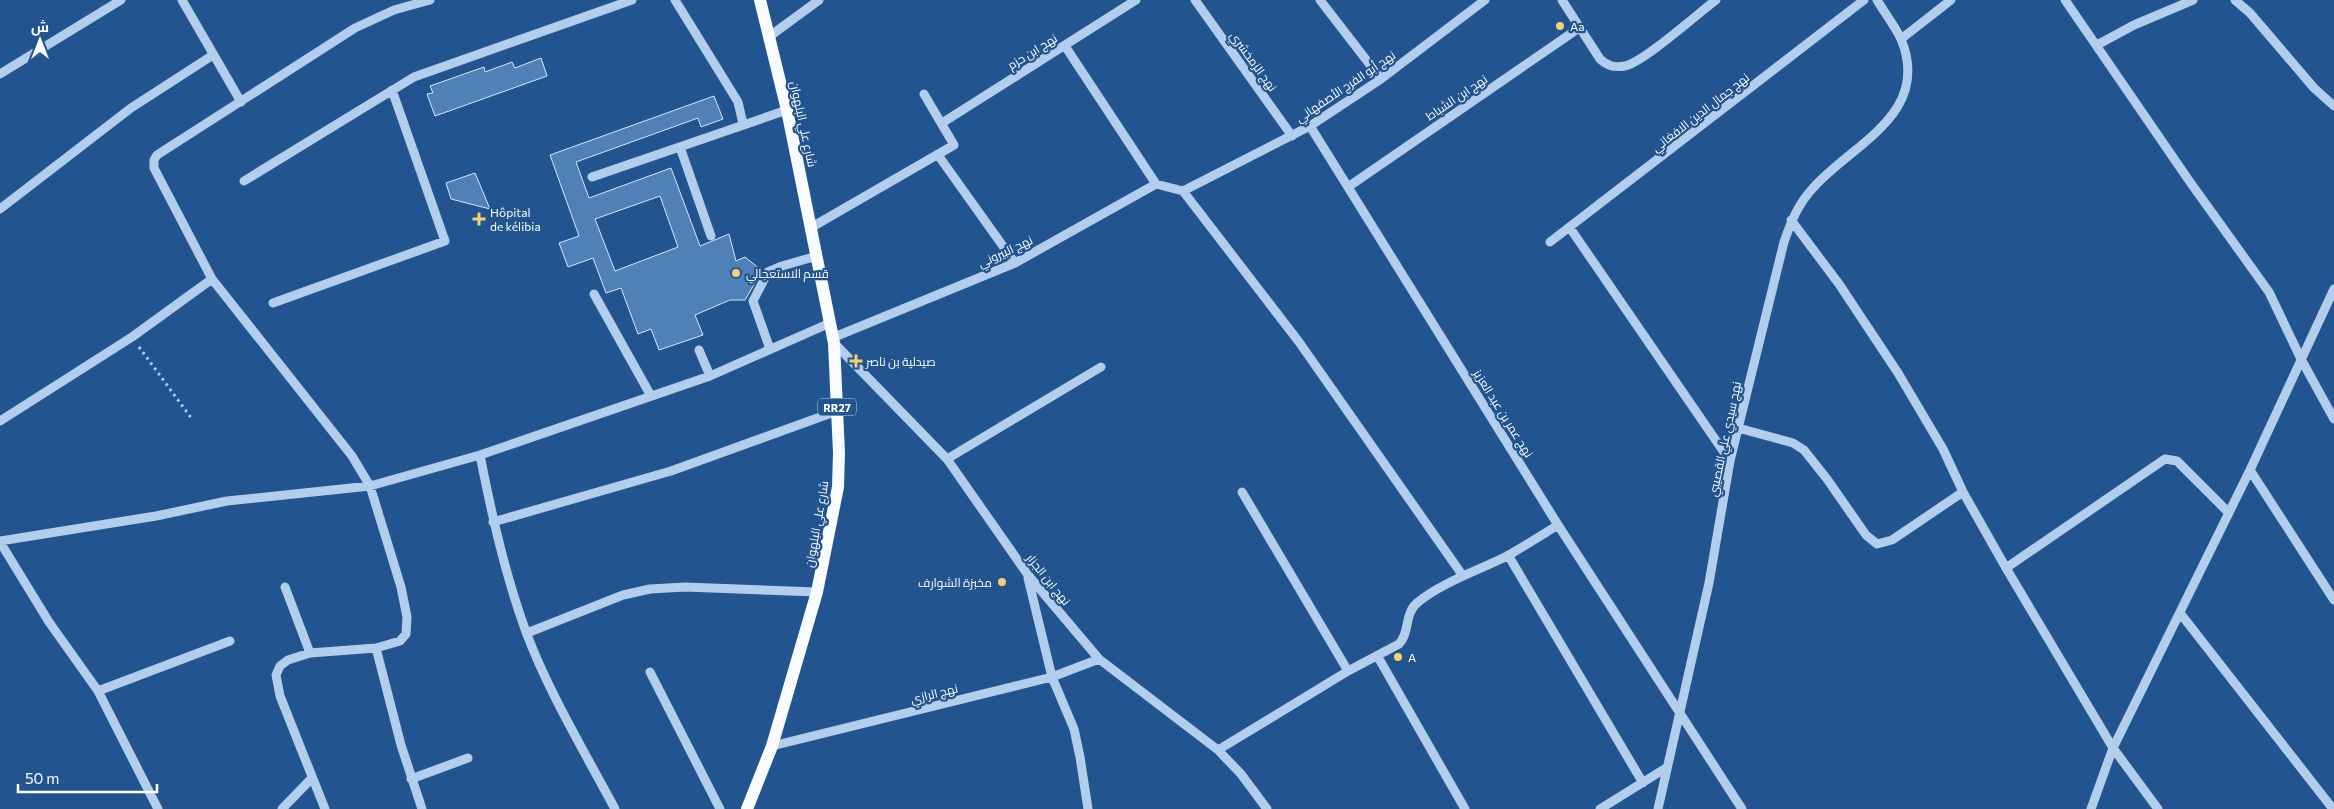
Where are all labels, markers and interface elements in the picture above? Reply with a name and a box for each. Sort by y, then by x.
north arrow [15,15,65,65]
text: ش [31,18,49,36]
place label: Aa [1570,19,1584,33]
marker: Aa [1554,20,1566,32]
street label: نهج الزمخشري [1224,28,1280,96]
street label: نهج ابن حزم [1005,30,1060,73]
street label: نهج أبو الفرج الأصفهاني [1292,47,1400,128]
street label: نهج جمال الدين الافغاني [1649,70,1754,157]
street label: نهج ابن الشباط [1423,71,1491,124]
street label: شارع علي البلهوان [784,80,820,169]
place label: Hôpital de kélibia [490,205,541,233]
marker: Hôpital de kélibia [472,212,486,226]
street label: نهج البيروني [976,232,1036,273]
place label: قسم الاستعجالي [746,266,829,284]
marker: قسم الاستعجالي [730,267,742,279]
place label: صيدلية بن ناصر [865,354,936,369]
marker: صيدلية بن ناصر [850,355,862,367]
street label: نهج عمر بن عبد العزيز [1469,366,1537,461]
street label: نهج سيدي علي القصيبي [1705,380,1747,499]
road number: RR27 [818,398,856,416]
street label: شارع علي البلهوان [802,480,834,569]
street label: نهج ابن الجزار [1022,550,1074,609]
place label: مخبزة الشوارف [918,575,992,590]
marker: مخبزة الشوارف [996,576,1008,588]
place label: A [1408,650,1416,664]
marker: A [1392,651,1404,663]
street label: نهج الرازي [909,680,960,710]
scale bar [18,762,156,794]
text: 50 m [25,769,59,787]

